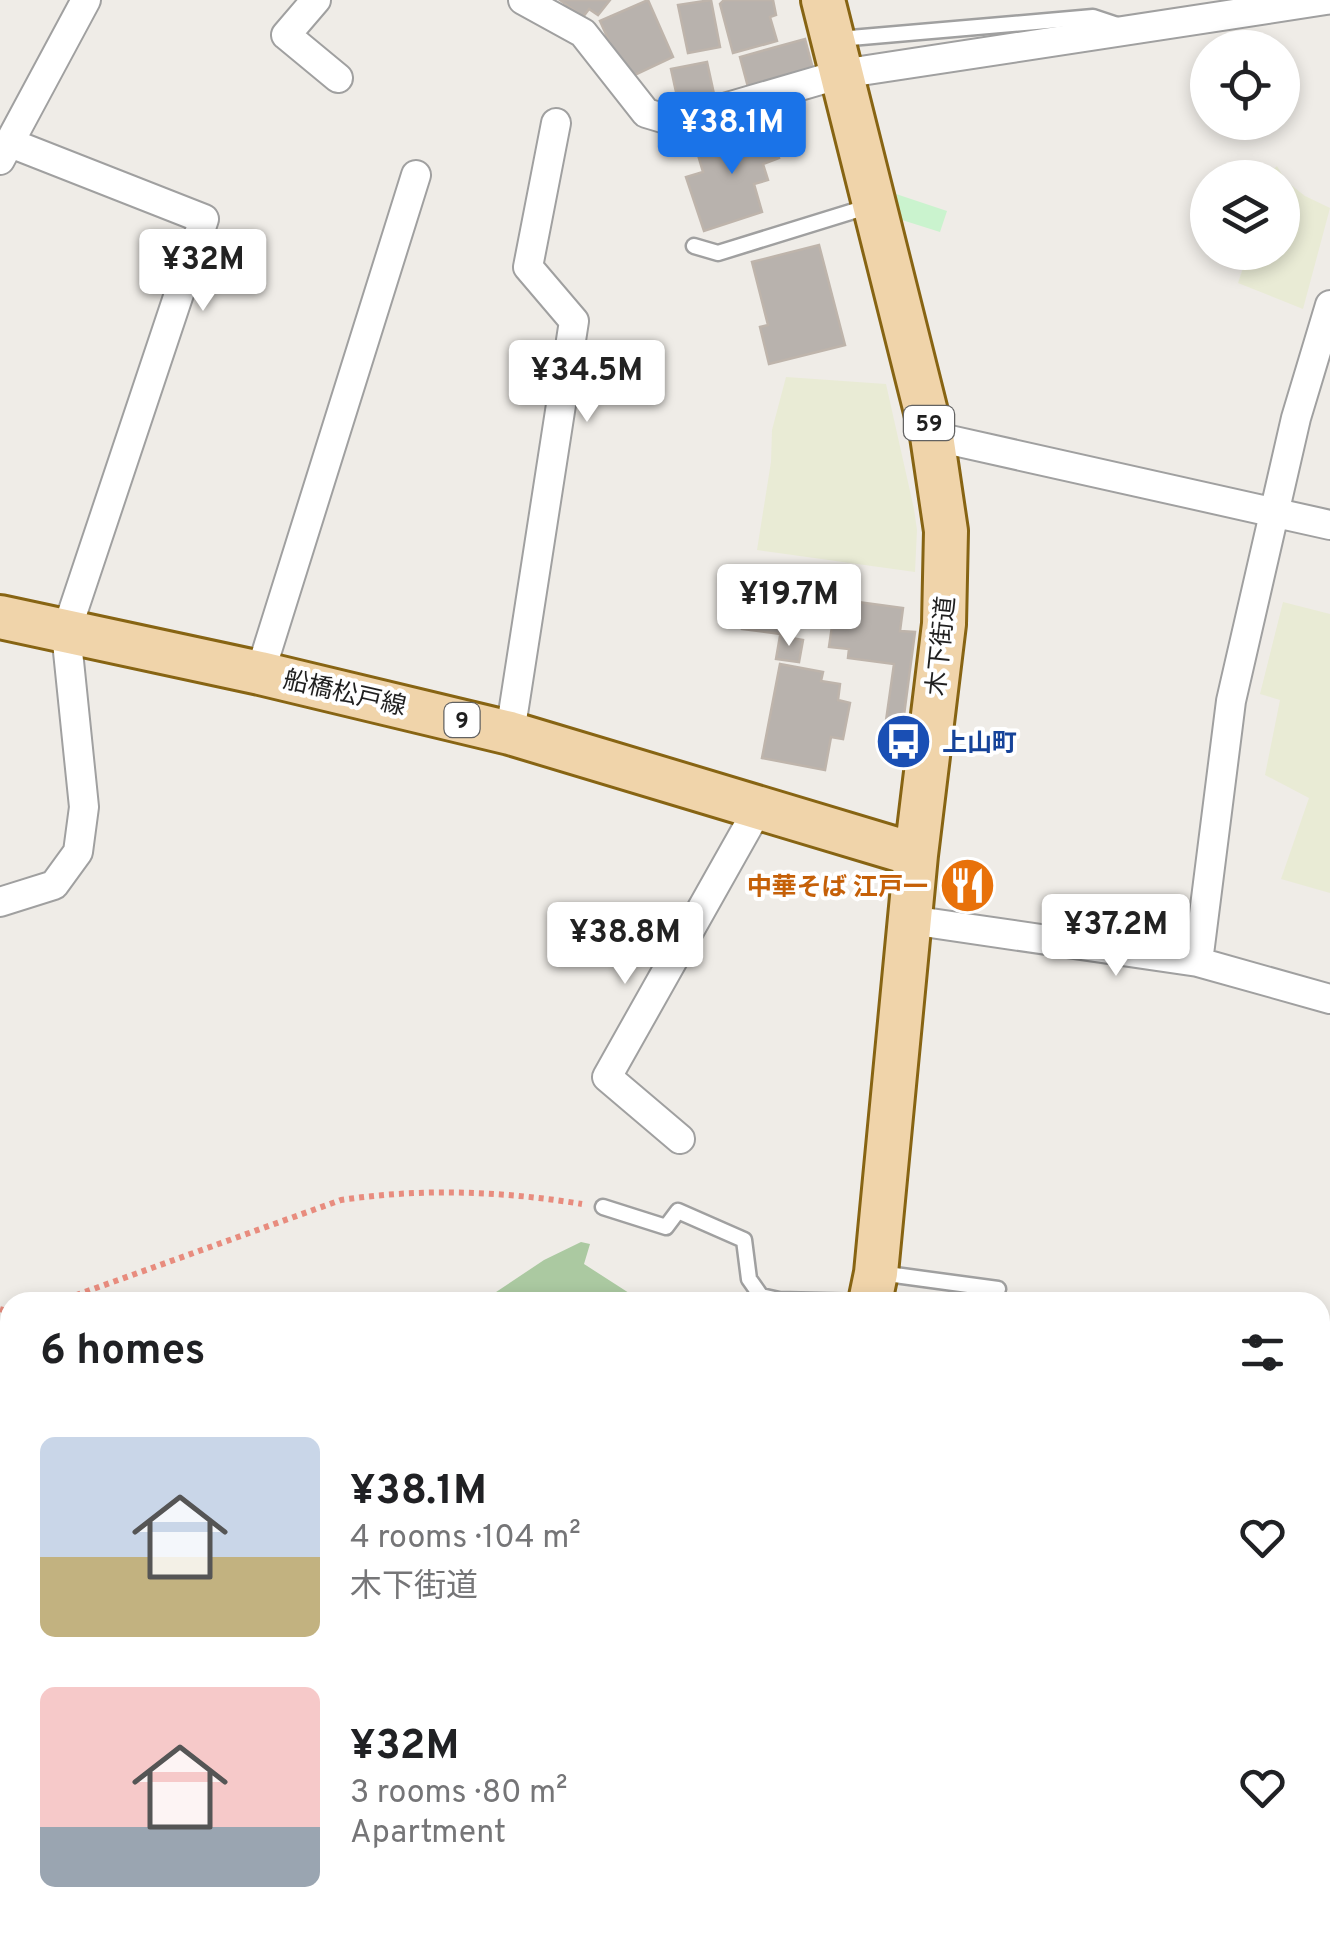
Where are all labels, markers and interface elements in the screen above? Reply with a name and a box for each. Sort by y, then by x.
map controls [1190,30,1300,270]
button: locate [1190,30,1300,140]
pin: ¥38.1M [651,92,813,177]
text: ¥38.1M [680,104,784,144]
button: layers [1190,160,1300,270]
pin: ¥32M [144,229,262,314]
text: ¥32M [161,241,245,281]
pin: ¥34.5M [506,340,668,425]
text: ¥34.5M [531,352,643,392]
road number: 59 [904,406,954,440]
pin: ¥19.7M [708,564,870,649]
text: ¥19.7M [739,576,839,616]
street label: 木下街道 [922,595,964,698]
street label: 船橋松戸線 [280,665,409,725]
road number: 9 [444,703,480,737]
bus stop icon: 上山町 [873,712,933,772]
place label: 上山町 [942,729,1017,761]
restaurant icon: 中華そば 江戸一 [937,856,997,916]
place label: 中華そば 江戸一 [747,873,928,905]
pin: ¥37.2M [1035,894,1197,979]
pin: ¥38.8M [544,902,706,987]
text: ¥37.2M [1064,906,1168,946]
text: ¥38.8M [569,914,681,954]
icon: filters [1235,1325,1290,1380]
text: 6 homes [40,1326,205,1379]
text: ¥38.1M [350,1466,487,1519]
icon: home [120,1477,240,1597]
icon: heart [1235,1510,1290,1565]
text: 4 rooms · 104 m² [350,1519,581,1559]
text: 木下街道 [350,1568,478,1608]
text: ¥32M [350,1721,460,1774]
icon: home [120,1727,240,1847]
icon: heart [1235,1760,1290,1815]
text: 3 rooms · 80 m² [350,1774,568,1814]
text: Apartment [350,1814,506,1854]

